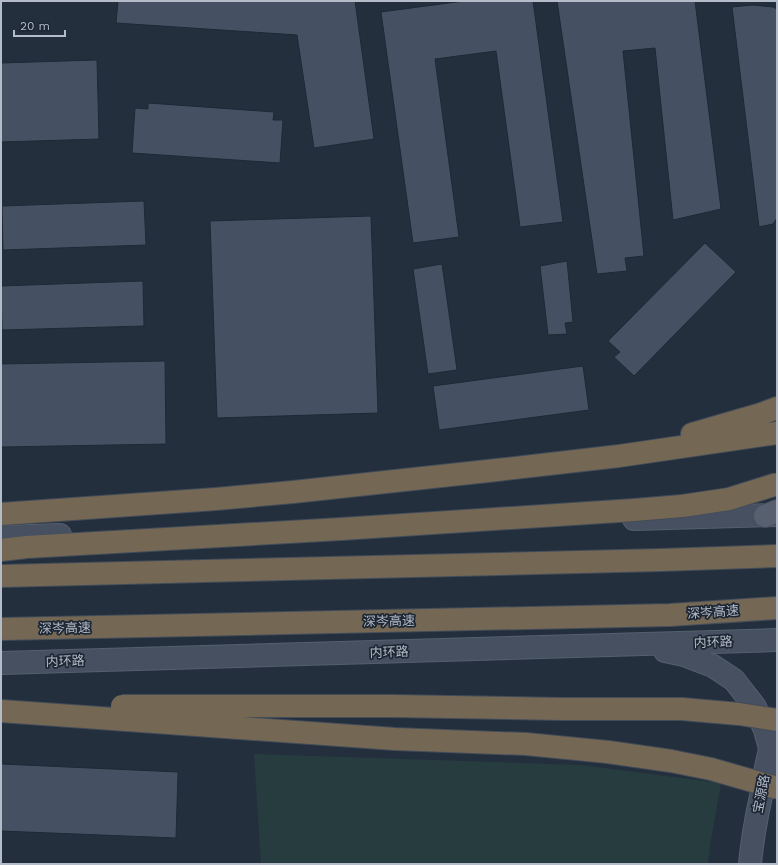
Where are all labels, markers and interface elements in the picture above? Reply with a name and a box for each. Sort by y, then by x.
scale bar [14,12,65,38]
text: 20 m [20,19,50,33]
street label: 深岑高速 [687,603,739,621]
street label: 深岑高速 [363,613,415,629]
street label: 深岑高速 [39,620,91,636]
street label: 内环路 [693,634,733,650]
street label: 内环路 [369,644,409,660]
street label: 内环路 [45,653,85,669]
street label: 宝源路 [750,773,772,815]

